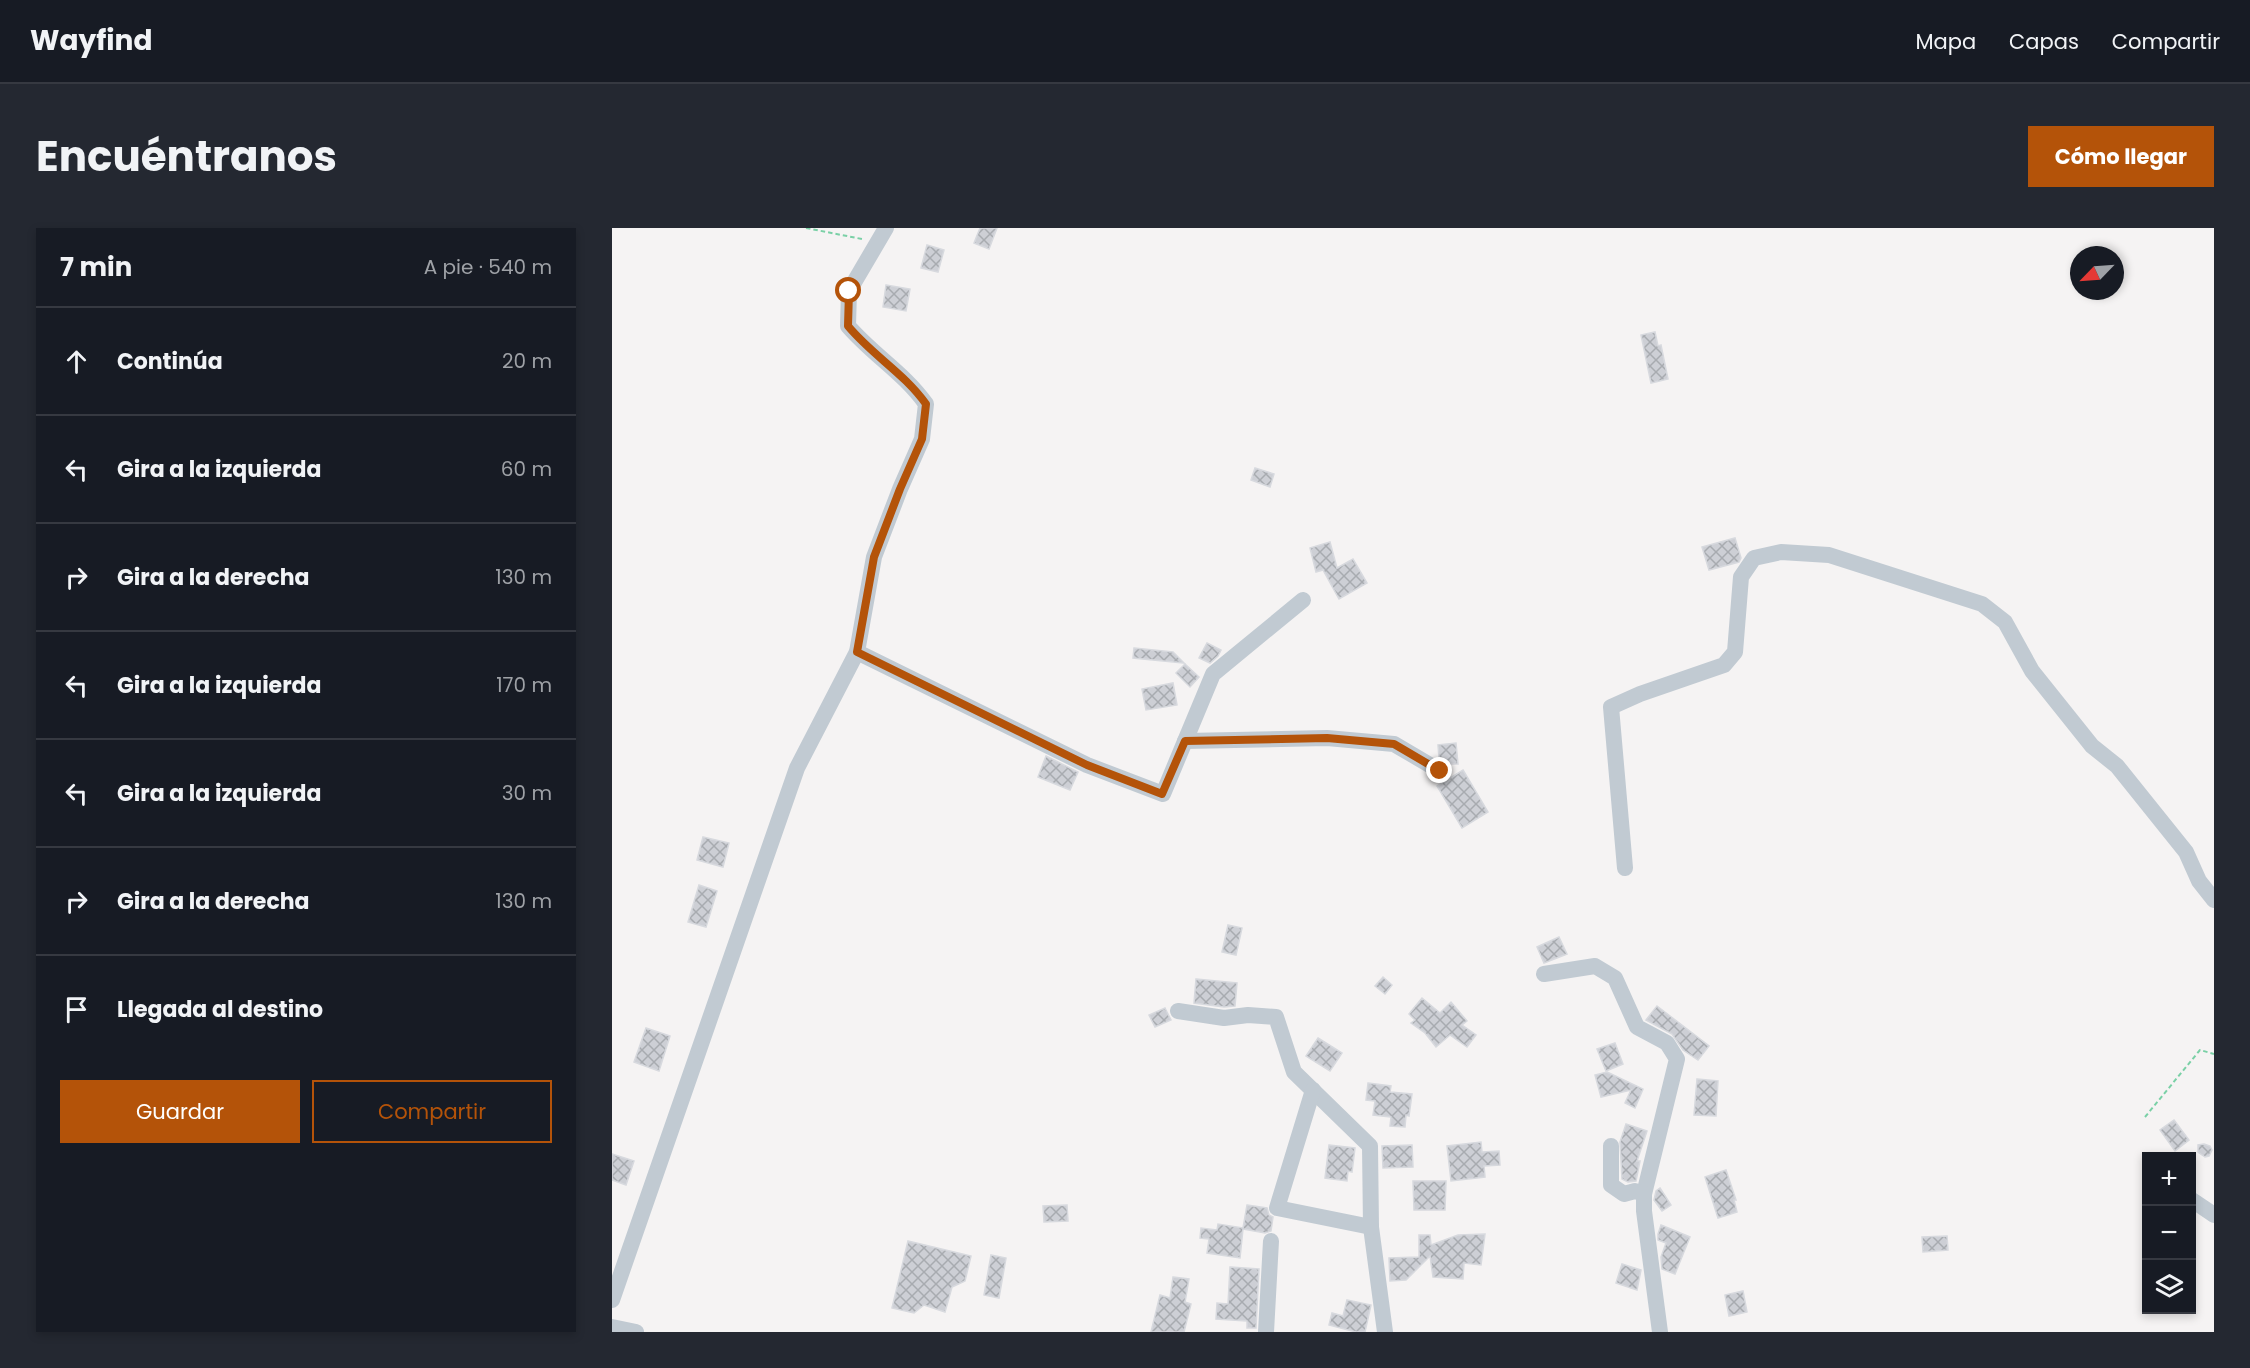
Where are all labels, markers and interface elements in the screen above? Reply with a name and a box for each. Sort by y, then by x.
text: Wayfind [30,21,152,60]
text: Mapa [1915,27,1976,56]
text: Capas [2009,27,2079,56]
text: Compartir [2112,27,2220,56]
button: Cómo llegar [2028,126,2214,187]
text: Encuéntranos [36,127,337,186]
north arrow [2070,246,2124,300]
text: 7 min [60,249,132,285]
text: A pie · 540 m [424,253,552,281]
route start [835,277,861,303]
icon: ahead [60,345,93,378]
text: Continúa [117,346,223,377]
text: 20 m [502,347,552,375]
icon: left [60,453,93,486]
text: Gira a la izquierda [117,454,321,485]
text: 60 m [501,455,552,483]
icon: right [60,561,93,594]
text: Gira a la derecha [117,562,310,593]
text: 130 m [495,563,552,591]
icon: left [60,669,93,702]
text: Gira a la izquierda [117,670,321,701]
text: 170 m [496,671,552,699]
route end [1426,757,1452,783]
icon: left [60,777,93,810]
text: Gira a la izquierda [117,778,321,809]
text: 30 m [502,779,552,807]
icon: right [60,885,93,918]
text: Gira a la derecha [117,886,310,917]
text: 130 m [495,887,552,915]
icon: arrive [60,993,93,1026]
text: Llegada al destino [117,994,323,1025]
button: Guardar [60,1080,300,1143]
button: Compartir [312,1080,552,1143]
map controls [2142,1152,2196,1314]
button: + [2142,1152,2196,1206]
button: − [2142,1206,2196,1260]
button: layers [2142,1260,2196,1314]

